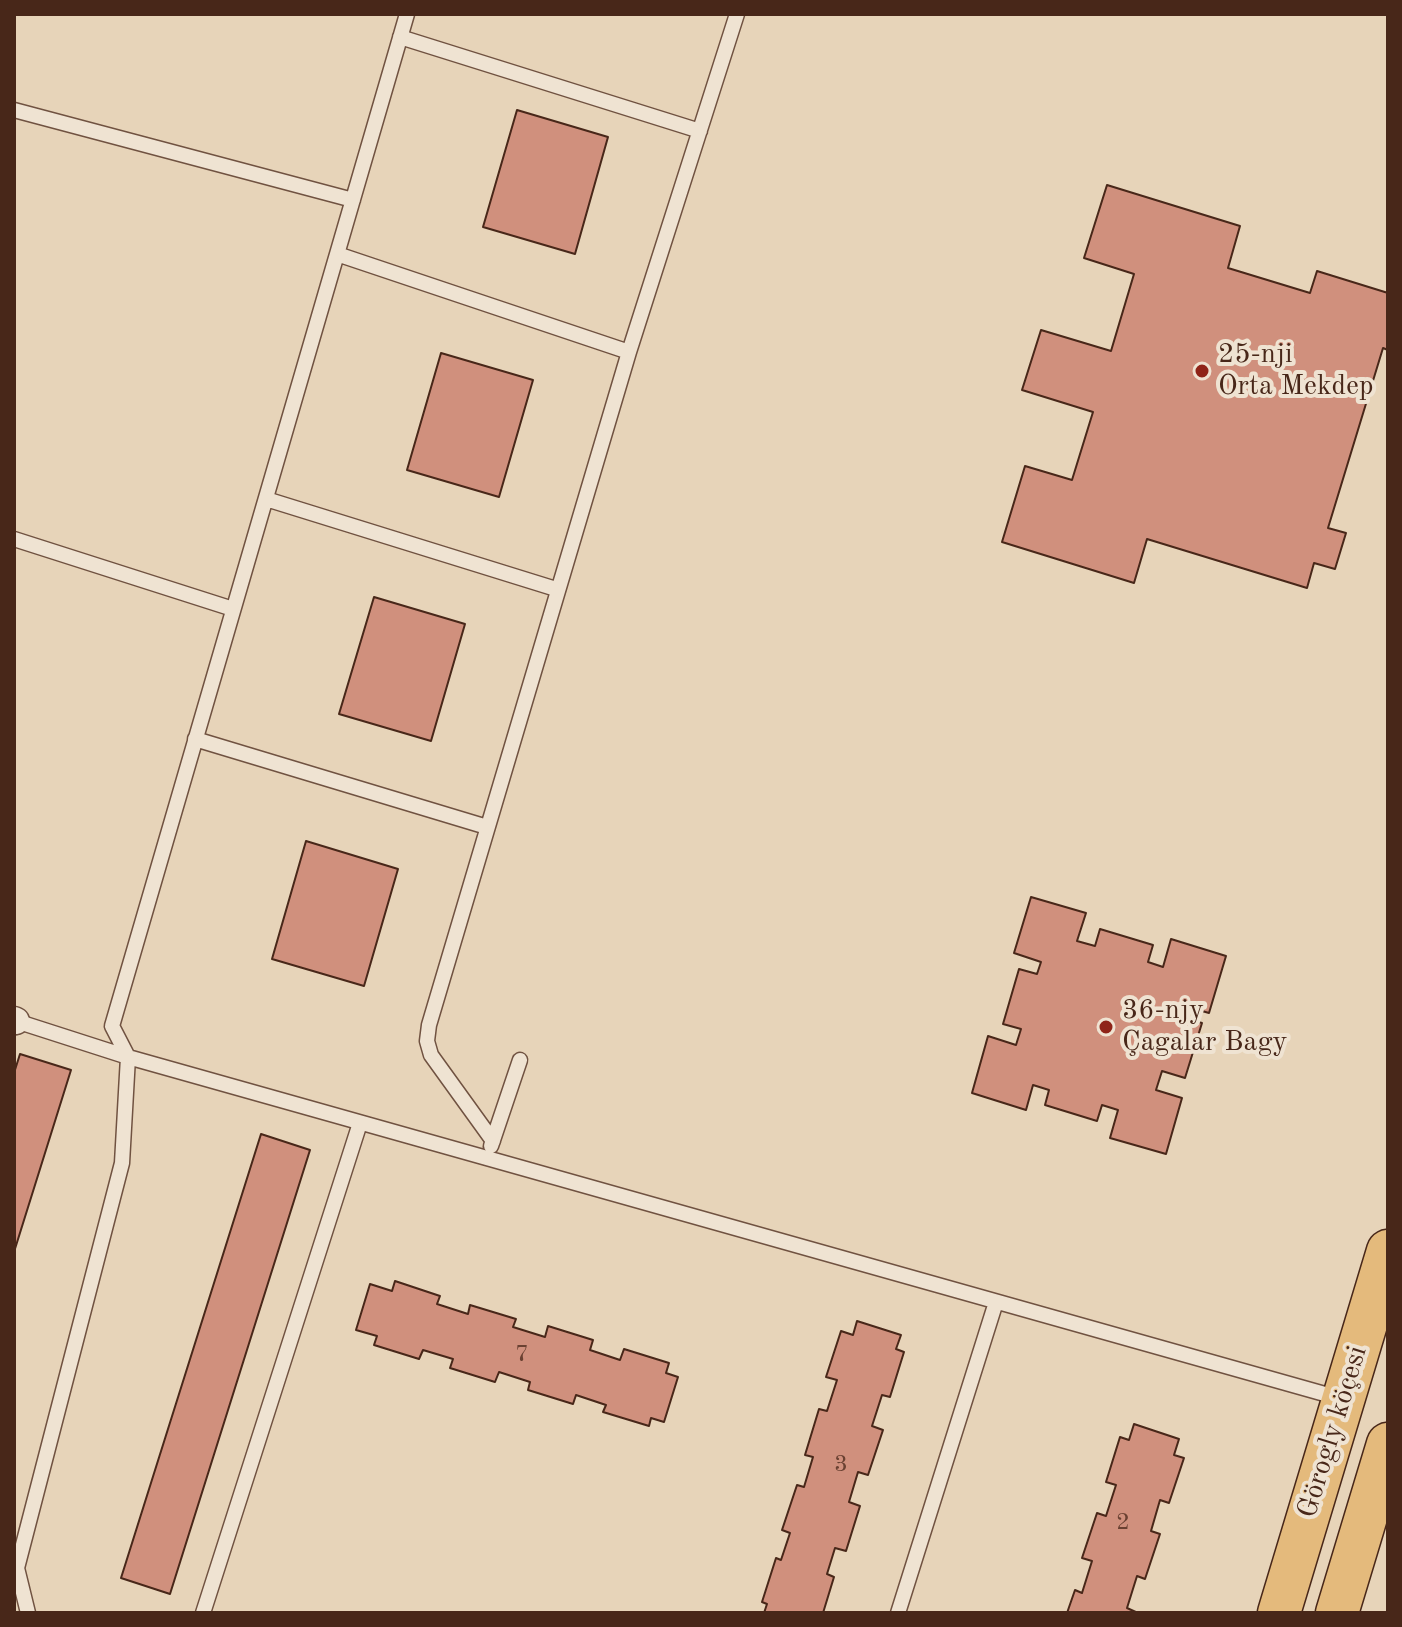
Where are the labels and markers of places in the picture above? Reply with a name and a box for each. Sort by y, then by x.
place label: 25-nji Orta Mekdep [1218,338,1373,404]
marker: 25-nji Orta Mekdep [1193,362,1211,380]
place label: 36-njy Çagalar Bagy [1122,994,1287,1060]
marker: 36-njy Çagalar Bagy [1097,1018,1115,1036]

